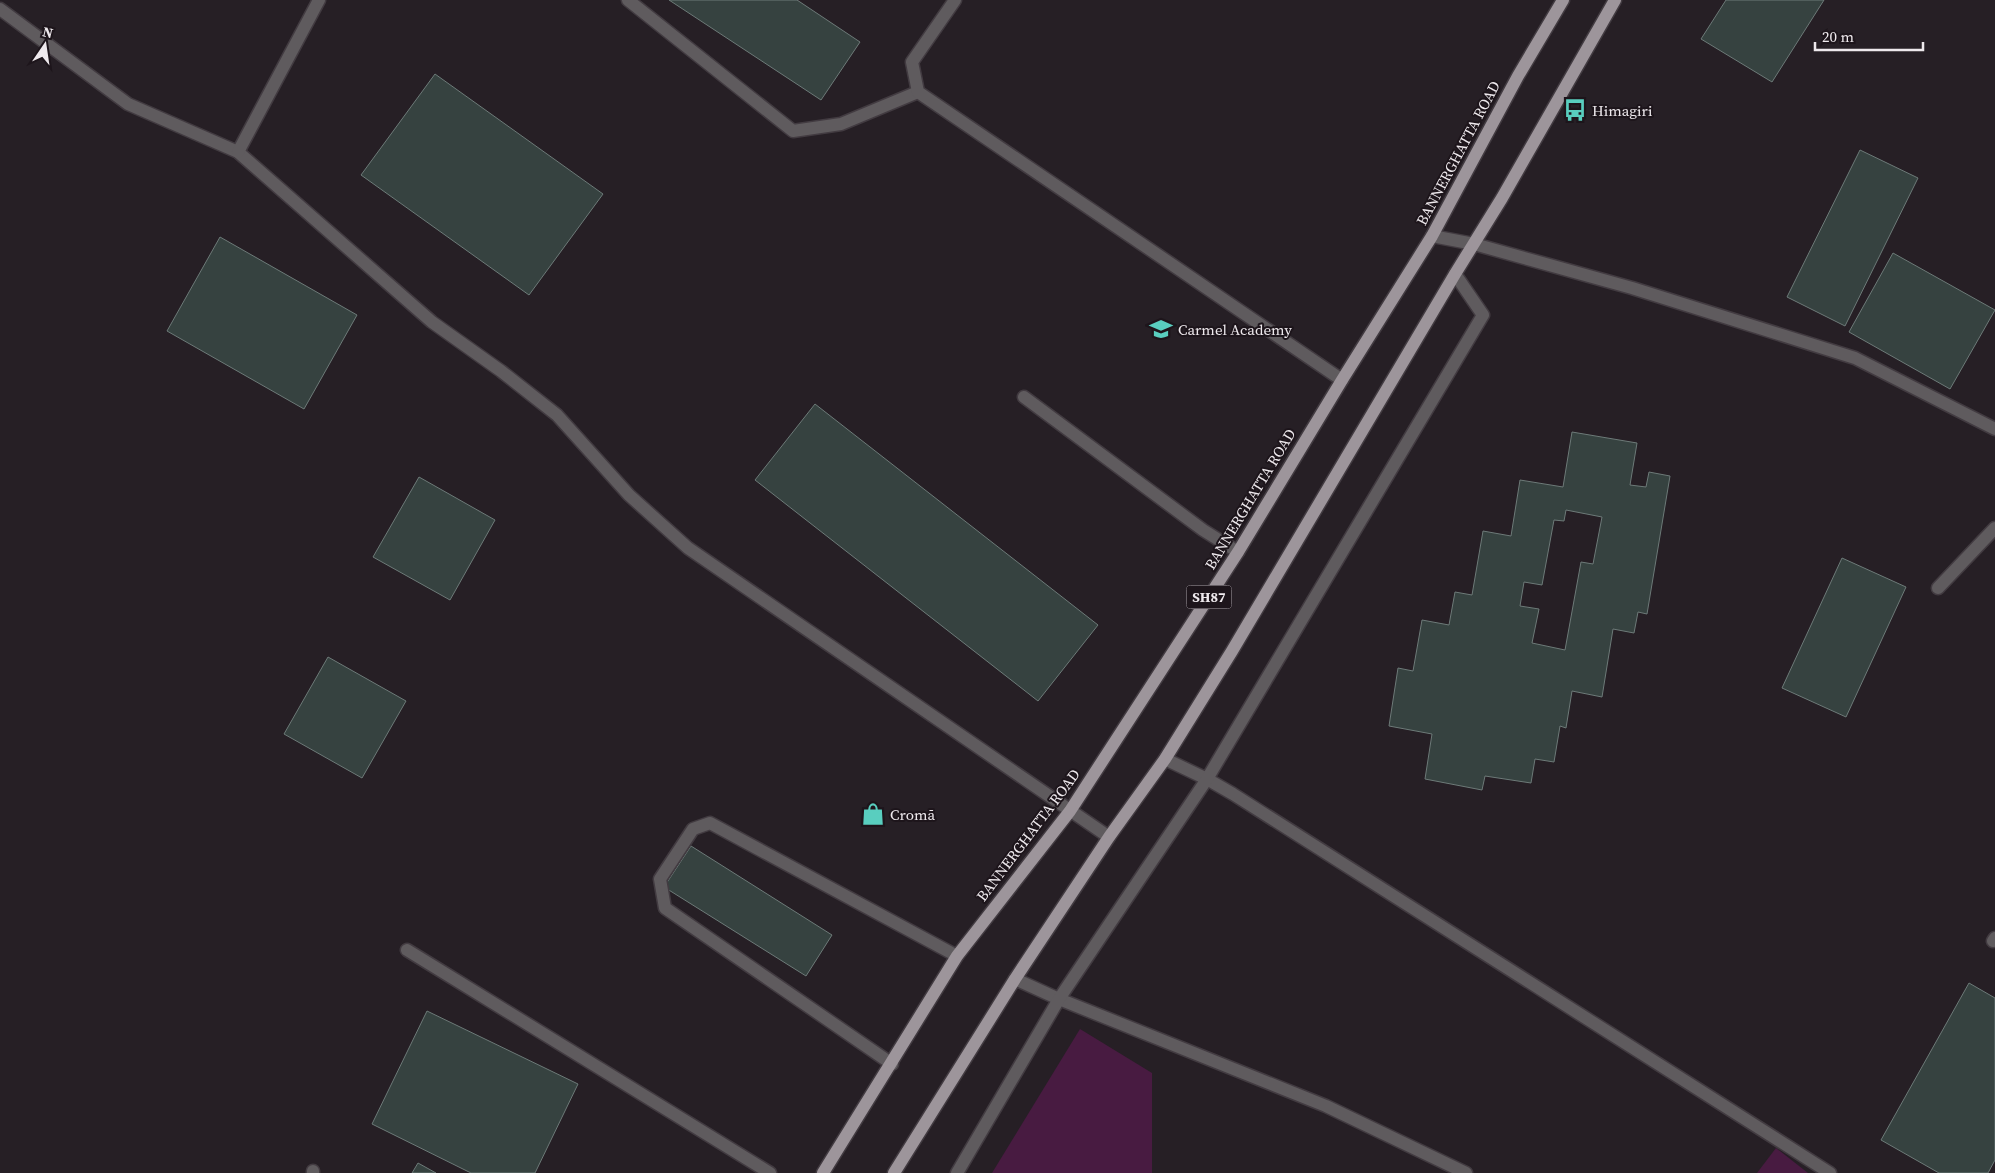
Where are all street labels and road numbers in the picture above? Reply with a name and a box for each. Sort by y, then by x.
street label: BANNERGHATTA ROAD [1411,77,1505,229]
street label: BANNERGHATTA ROAD [1200,425,1300,573]
road number: SH87 [1186,586,1232,608]
street label: BANNERGHATTA ROAD [971,764,1085,906]

